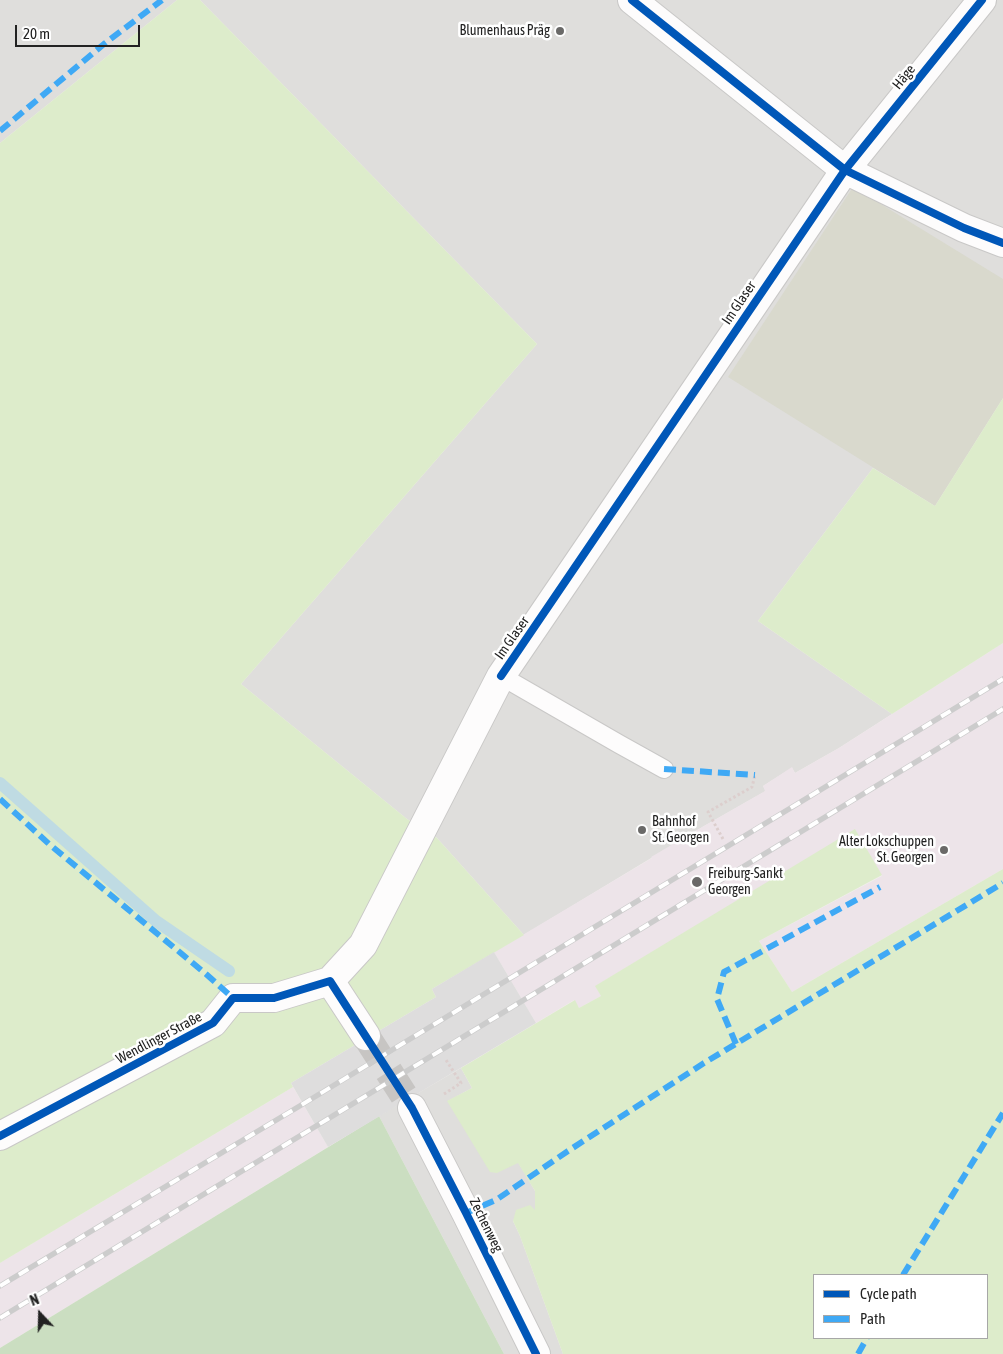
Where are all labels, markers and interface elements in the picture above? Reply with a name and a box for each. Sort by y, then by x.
scale bar [18,15,142,47]
place label: Blumenhaus Präg [460,23,550,39]
text: 20 m [23,25,50,42]
marker: Blumenhaus Präg [554,25,566,37]
street label: Häge [889,61,919,93]
street label: Im Glaser [718,278,760,328]
street label: Im Glaser [491,613,533,663]
place label: Bahnhof St. Georgen [652,814,709,846]
marker: Bahnhof St. Georgen [636,824,648,836]
place label: Alter Lokschuppen St. Georgen [839,834,934,866]
marker: Alter Lokschuppen St. Georgen [938,844,950,856]
place label: Freiburg-Sankt Georgen [708,866,783,899]
marker: Freiburg-Sankt Georgen [690,875,704,889]
street label: Wendlinger Straße [113,1008,205,1068]
street label: Zechenweg [466,1195,506,1255]
legend [813,1274,988,1339]
text: Cycle path [860,1285,917,1302]
north arrow [15,1289,65,1339]
text: N [28,1291,41,1309]
text: Path [860,1310,886,1327]

